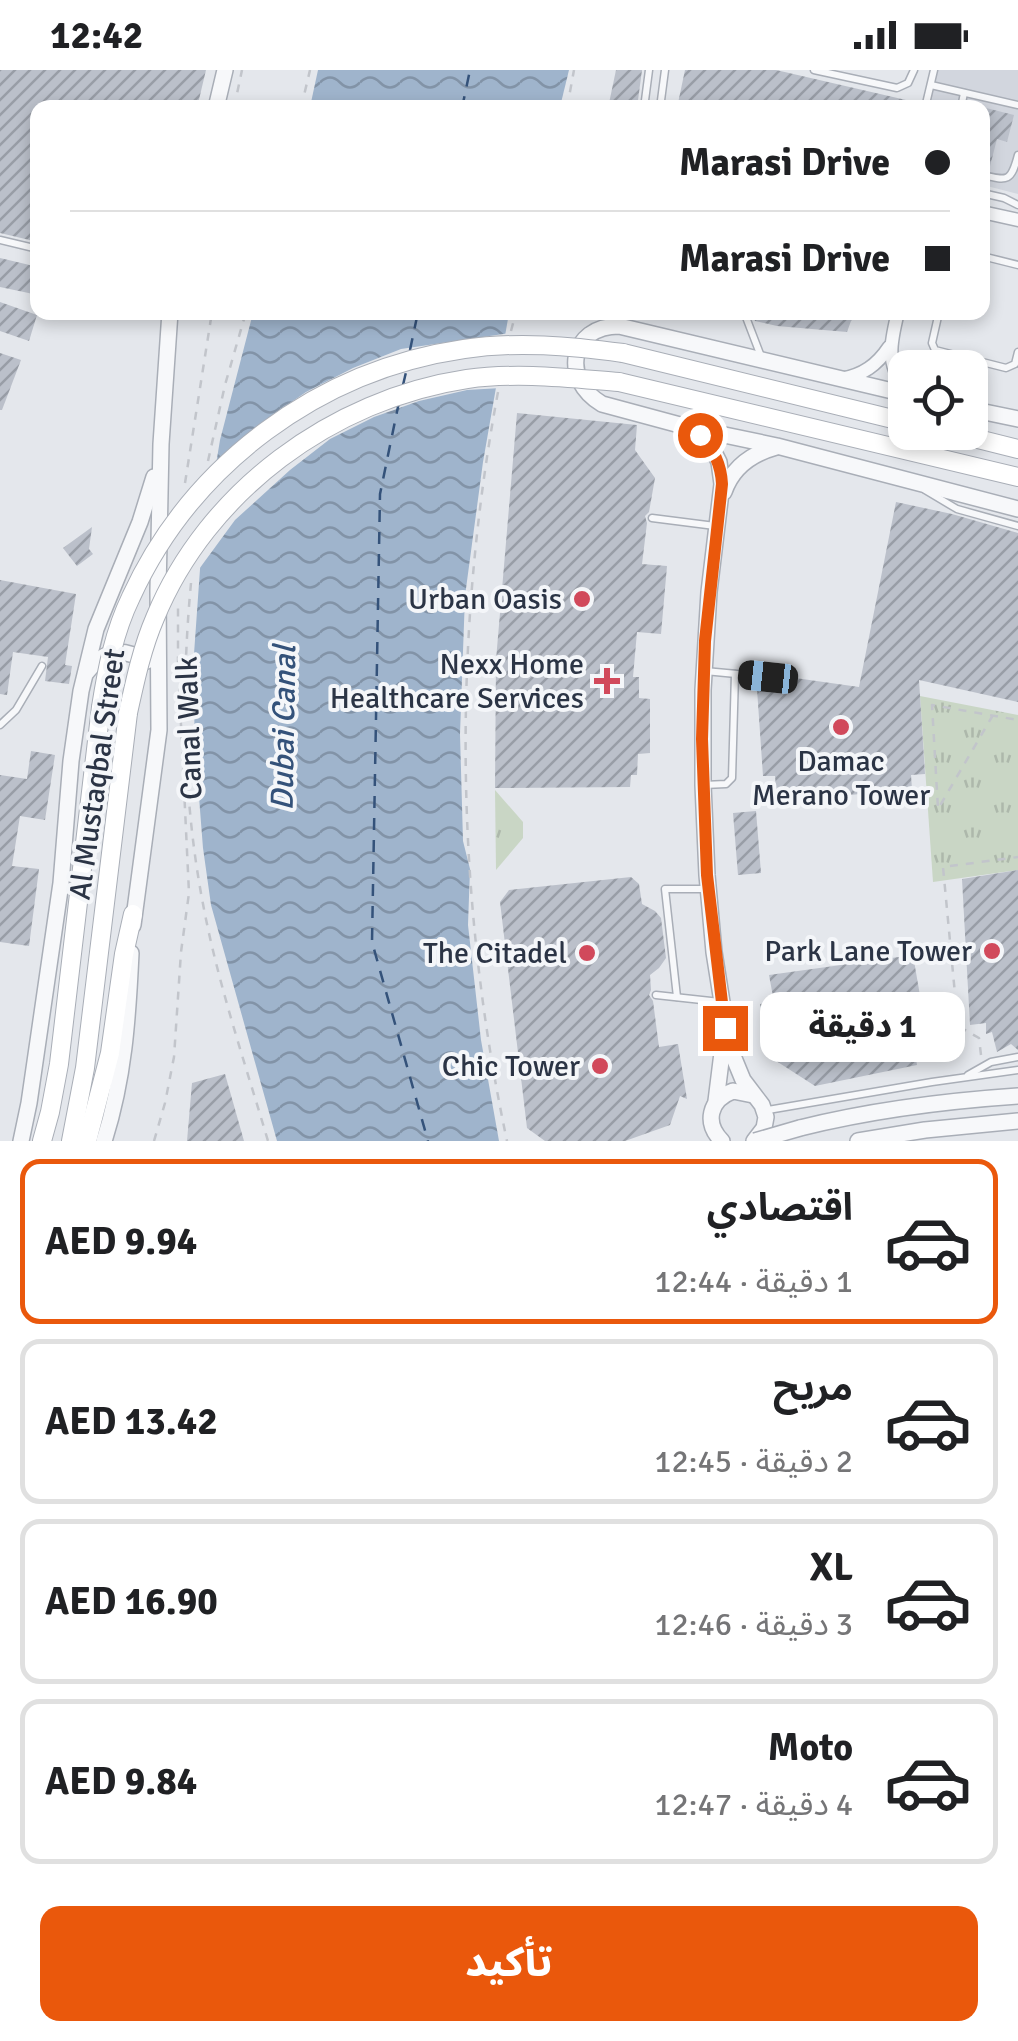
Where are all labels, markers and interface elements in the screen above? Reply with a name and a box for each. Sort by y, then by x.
text: 12:42 [50,12,143,59]
text: Marasi Drive [679,139,890,186]
text: Marasi Drive [679,235,890,282]
map controls [888,350,988,450]
button: locate [888,350,988,450]
route start [678,413,723,458]
place label: Urban Oasis [408,581,562,618]
marker: Urban Oasis [571,588,593,610]
water label: Dubai Canal [263,642,304,811]
street label: Al Mustaqbal Street [62,646,133,902]
place label: Nexx Home Healthcare Services [330,646,584,717]
street label: Canal Walk [169,656,210,800]
car [737,659,799,695]
marker: Nexx Home Healthcare Services [594,668,620,694]
marker: Damac Merano Tower [830,716,852,738]
place label: Damac Merano Tower [752,743,930,814]
place label: Park Lane Tower [764,933,972,970]
place label: The Citadel [423,935,567,972]
marker: Park Lane Tower [981,940,1003,962]
marker: The Citadel [576,942,598,964]
callout: 1 دقيقة [760,993,965,1063]
route end [703,1006,748,1051]
text: 1 دقيقة [809,1007,916,1046]
place label: Chic Tower [442,1048,580,1085]
marker: Chic Tower [589,1055,611,1077]
text: اقتصادي [707,1184,853,1231]
icon: car [883,1197,973,1287]
text: AED 9.94 [45,1218,197,1265]
text: 1 دقيقة · 12:44 [654,1262,853,1301]
text: مريح [773,1364,853,1411]
icon: car [883,1377,973,1467]
text: AED 13.42 [45,1398,218,1445]
text: 2 دقيقة · 12:45 [654,1442,853,1481]
text: XL [810,1544,853,1591]
icon: car [883,1557,973,1647]
text: AED 16.90 [45,1578,218,1625]
text: 3 دقيقة · 12:46 [654,1605,853,1644]
text: Moto [768,1724,853,1771]
icon: car [883,1737,973,1827]
text: AED 9.84 [45,1758,197,1805]
text: 4 دقيقة · 12:47 [654,1785,853,1824]
button: تأكيد [40,1906,978,2021]

